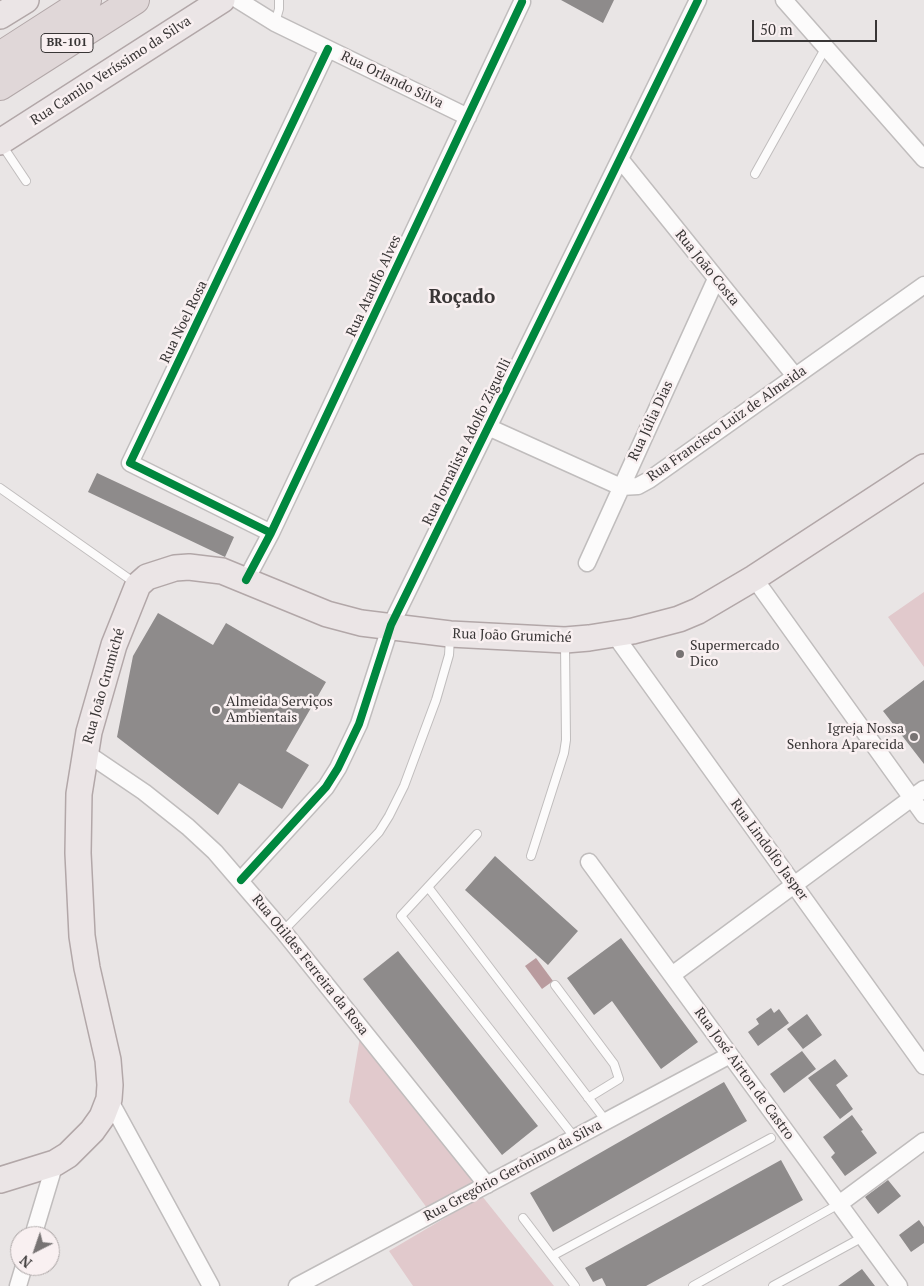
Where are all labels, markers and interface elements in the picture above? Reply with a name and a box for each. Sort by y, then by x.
scale bar [754,10,879,42]
street label: Rua Camilo Veríssimo da Silva [28,13,194,129]
text: 50 m [760,19,793,39]
road number: BR-101 [41,34,93,52]
street label: Rua Orlando Silva [338,48,446,112]
street label: Rua João Costa [671,227,743,309]
street label: Rua Ataulfo Alves [343,232,405,340]
street label: Rua Noel Rosa [157,278,211,366]
district label: Roçado [429,287,495,309]
street label: Rua Jornalista Adolfo Ziguelli [419,356,515,528]
street label: Rua Francisco Luiz de Almeida [644,363,810,485]
street label: Rua Júlia Dias [625,378,677,464]
street label: Rua João Grumiché [79,626,129,746]
street label: Rua João Grumiché [452,626,572,646]
place label: Supermercado Dico [690,638,779,670]
marker: Supermercado Dico [674,648,686,660]
place label: Almeida Serviços Ambientais [226,694,333,726]
marker: Almeida Serviços Ambientais [210,704,222,716]
place label: Igreja Nossa Senhora Aparecida [787,721,904,754]
marker: Igreja Nossa Senhora Aparecida [908,731,920,743]
street label: Rua Lindolfo Jasper [727,796,811,904]
street label: Rua Otildes Ferreira da Rosa [248,891,372,1039]
street label: Rua José Airton de Castro [690,1005,798,1143]
street label: Rua Gregório Gerônimo da Silva [421,1117,605,1225]
north arrow [10,1226,60,1276]
text: N [15,1251,36,1273]

